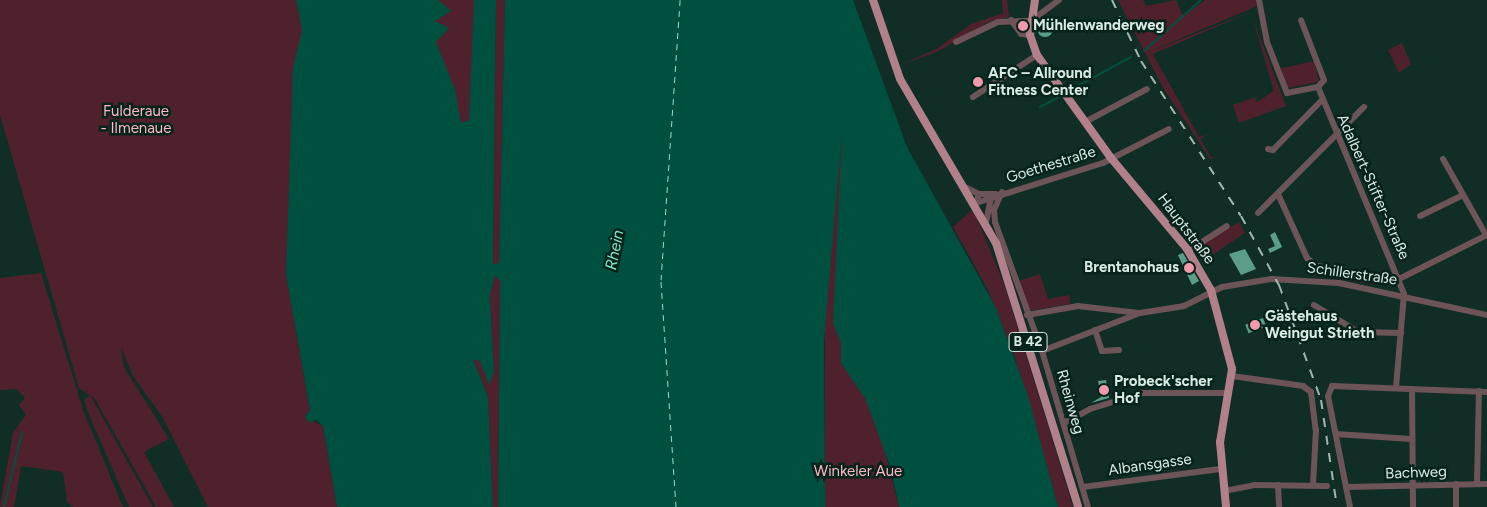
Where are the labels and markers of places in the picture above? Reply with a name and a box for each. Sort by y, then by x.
place label: Mühlenwanderweg [1033,17,1165,35]
marker: Mühlenwanderweg [1017,20,1029,32]
place label: AFC – Allround Fitness Center [988,64,1092,99]
marker: AFC – Allround Fitness Center [972,76,984,88]
place label: Brentanohaus [1084,259,1179,277]
marker: Brentanohaus [1183,262,1195,274]
place label: Gästehaus Weingut Strieth [1265,307,1375,342]
marker: Gästehaus Weingut Strieth [1249,319,1261,331]
place label: Probeck'scher Hof [1114,372,1212,407]
marker: Probeck'scher Hof [1098,384,1110,396]

